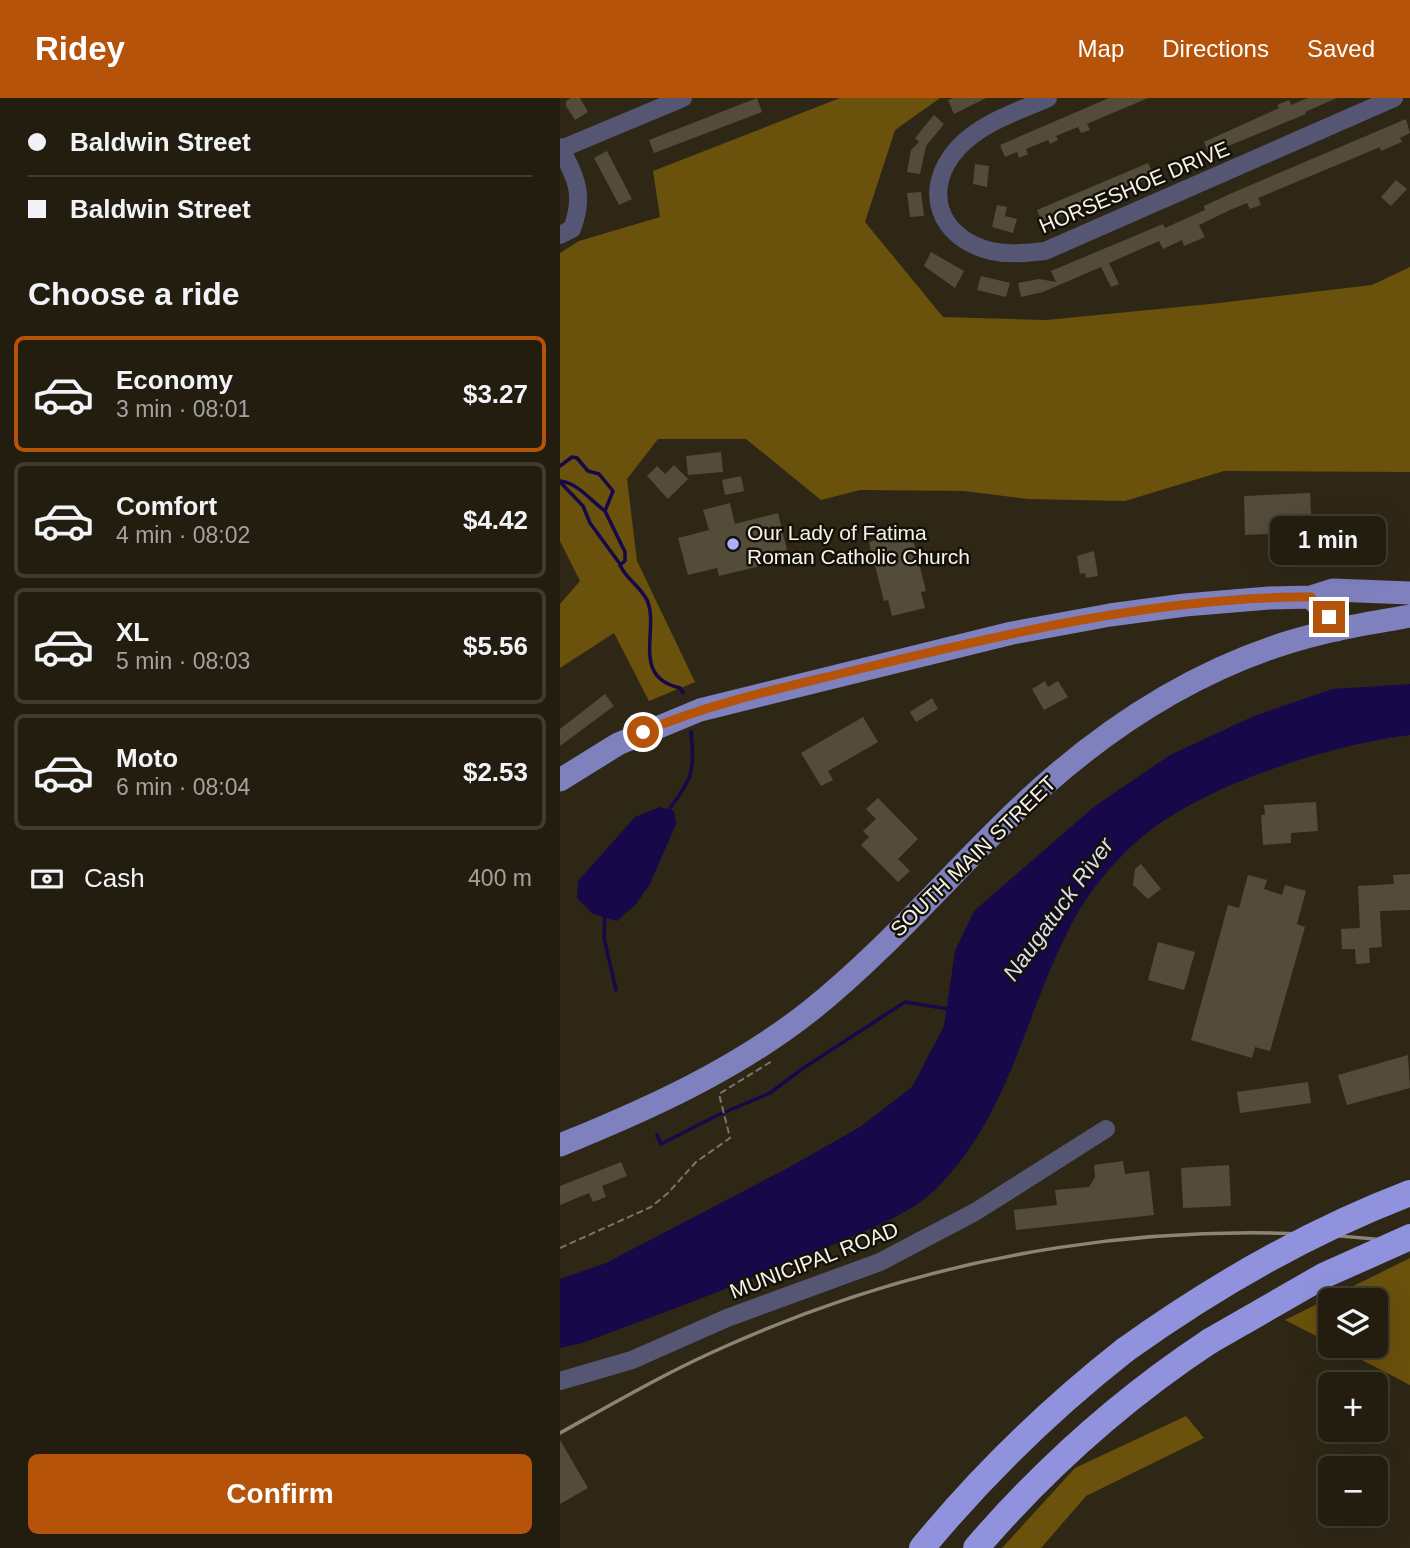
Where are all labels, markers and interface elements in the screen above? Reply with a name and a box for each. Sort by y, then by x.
text: Ridey [35,30,125,67]
text: Map [1078,35,1124,62]
text: Directions [1162,35,1269,62]
text: Saved [1307,35,1375,62]
text: Baldwin Street [70,127,251,157]
street label: HORSESHOE DRIVE [1036,137,1232,237]
text: Baldwin Street [70,194,251,224]
text: Choose a ride [28,276,240,312]
icon: car [32,363,95,426]
text: Economy [116,365,233,395]
text: $3.27 [463,379,528,409]
text: 3 min · 08:01 [116,396,250,422]
icon: car [32,489,95,552]
text: Comfort [116,491,217,521]
text: $4.42 [463,505,528,535]
callout: 1 min [1271,516,1387,564]
place label: Our Lady of Fatima Roman Catholic Church [747,521,970,568]
text: 4 min · 08:02 [116,522,250,548]
text: 1 min [1298,527,1358,553]
marker: Our Lady of Fatima Roman Catholic Church [725,536,741,552]
route end [1313,601,1345,633]
icon: car [32,615,95,678]
text: XL [116,617,149,647]
text: $5.56 [463,631,528,661]
text: 5 min · 08:03 [116,648,250,674]
route start [627,716,659,748]
icon: car [32,741,95,804]
text: Moto [116,743,178,773]
text: $2.53 [463,757,528,787]
street label: SOUTH MAIN STREET [886,771,1060,941]
text: 6 min · 08:04 [116,774,250,800]
water label: Naugatuck River [998,832,1119,985]
icon: cash [28,860,66,898]
text: Cash [84,863,145,893]
text: 400 m [468,865,532,891]
street label: MUNICIPAL ROAD [727,1217,901,1303]
map controls [1318,1288,1388,1526]
button: layers [1318,1288,1388,1358]
button: + [1318,1372,1388,1442]
button: Confirm [28,1454,532,1534]
button: − [1318,1456,1388,1526]

